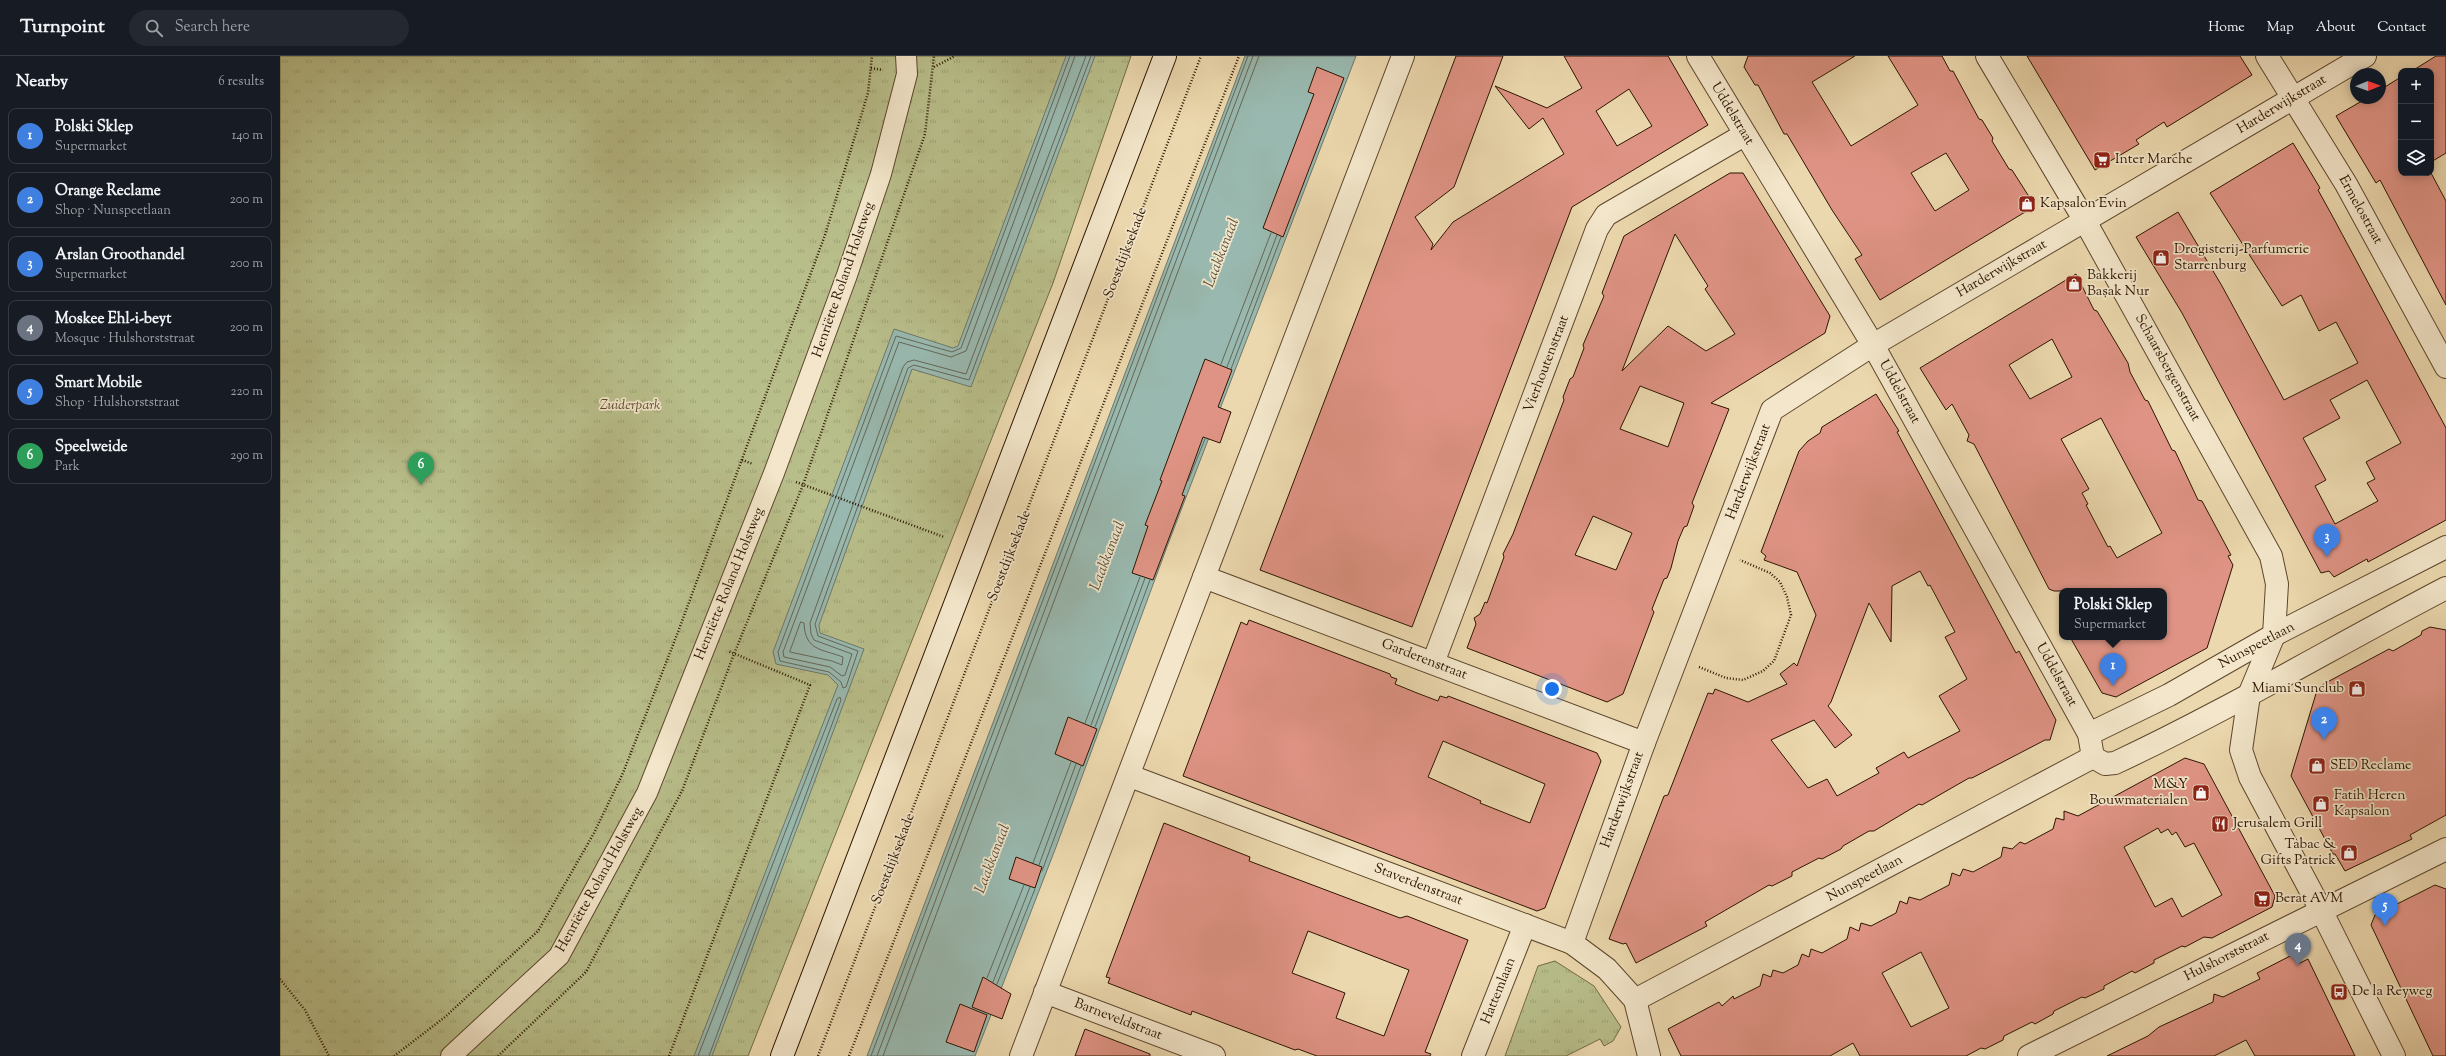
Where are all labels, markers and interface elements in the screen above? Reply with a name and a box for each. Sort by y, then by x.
search box [129,10,409,46]
text: Turnpoint [20,14,105,41]
icon: search [143,17,165,39]
text: Search here [175,17,250,38]
text: Home [2208,18,2245,38]
text: Map [2267,18,2294,38]
text: About [2316,18,2355,38]
text: Contact [2377,18,2426,38]
north arrow [2350,68,2386,104]
map controls [2398,68,2434,176]
button: + [2398,68,2434,104]
text: Nearby [16,70,68,94]
street label: Harderwijkstraat [2233,70,2331,140]
text: 6 results [218,73,264,91]
street label: Uddelstraat [1705,79,1759,149]
button: − [2398,104,2434,140]
text: Polski Sklep [55,117,133,138]
text: 1 [28,127,32,145]
text: 140 m [232,127,263,145]
text: Supermarket [55,138,127,156]
button: layers [2398,140,2434,176]
supermarket icon: Inter Marche [2092,150,2112,170]
place label: Inter Marche [2115,150,2193,170]
street label: Ermelostraat [2333,172,2387,248]
text: Orange Reclame [55,181,161,202]
text: 2 [27,191,33,209]
text: 200 m [230,191,263,209]
shop icon: Kapsalon Evin [2017,194,2037,214]
place label: Kapsalon Evin [2040,194,2127,214]
street label: Henriëtte Roland Holstweg [808,199,880,360]
text: Shop · Nunspeetlaan [55,202,171,220]
street label: Soestdijksekade [1099,204,1153,302]
water label: Laakkanaal [1199,215,1245,291]
street label: Harderwijkstraat [1953,235,2051,303]
place label: Drogisterij-Parfumerie Starrenburg [2174,240,2309,276]
text: Arslan Groothandel [55,245,185,266]
shop icon: Drogisterij-Parfumerie Starrenburg [2151,248,2171,268]
text: 3 [27,255,33,273]
text: 200 m [230,255,263,273]
text: Supermarket [55,266,127,284]
place label: Bakkerij Başak Nur [2087,266,2150,302]
shop icon: Bakkerij Başak Nur [2064,274,2084,294]
text: Moskee Ehl-i-beyt [55,309,171,330]
street label: Schaarsbergenstraat [2129,311,2205,426]
street label: Vierhoutenstraat [1519,312,1575,415]
text: 4 [27,319,33,337]
text: 200 m [230,319,263,337]
text: Mosque · Hulshorststraat [55,330,195,348]
street label: Uddelstraat [1873,356,1925,428]
text: Smart Mobile [55,373,142,394]
text: 5 [28,383,32,401]
text: 220 m [230,383,263,401]
text: Shop · Hulshorststraat [55,394,180,412]
park label: Zuiderpark [600,396,661,416]
street label: Harderwijkstraat [1722,421,1777,523]
text: Speelweide [55,437,127,458]
text: 6 [27,447,33,465]
text: 290 m [230,447,263,465]
pin: 6 [408,452,434,485]
text: Park [55,458,80,476]
street label: Henriëtte Roland Holstweg [690,504,770,663]
street label: Soestdijksekade [983,507,1037,605]
water label: Laakkanaal [1085,518,1131,594]
pin: 3 [2314,524,2340,557]
popup [2059,588,2167,640]
text: Polski Sklep [2074,595,2152,616]
text: Supermarket [2074,616,2146,634]
street label: Nunspeetlaan [2215,618,2299,674]
street label: Garderenstraat [1378,634,1470,686]
street label: Uddelstraat [2030,639,2082,711]
pin: 1 [2100,653,2126,686]
your location [1542,679,1562,699]
place label: Miami Sunclub [2252,679,2344,699]
shop icon: Miami Sunclub [2347,679,2367,699]
pin: 2 [2311,707,2337,740]
street label: Harderwijkstraat [1596,749,1650,851]
shop icon: SED Reclame [2307,756,2327,776]
place label: SED Reclame [2330,756,2412,776]
place label: M&Y Bouwmaterialen [2090,775,2188,811]
shop icon: M&Y Bouwmaterialen [2191,783,2211,803]
place label: Fatih Heren Kapsalon [2334,786,2405,822]
shop icon: Fatih Heren Kapsalon [2311,794,2331,814]
street label: Henriëtte Roland Holstweg [552,804,648,956]
street label: Soestdijksekade [867,810,921,908]
restaurant icon: Jerusalem Grill [2210,814,2230,834]
place label: Jerusalem Grill [2232,814,2322,834]
water label: Laakkanaal [970,821,1016,897]
place label: Tabac & Gifts Patrick [2261,835,2337,871]
shop icon: Tabac & Gifts Patrick [2339,843,2359,863]
street label: Nunspeetlaan [1823,851,1907,907]
street label: Staverdenstraat [1371,859,1466,911]
supermarket icon: Berat AVM [2252,889,2272,909]
place label: Berat AVM [2275,889,2343,909]
pin: 5 [2372,893,2398,926]
street label: Hulshorststraat [2181,927,2273,987]
pin: 4 [2285,933,2311,966]
street label: Hattemlaan [1477,955,1521,1027]
bus stop icon: De la Reyweg [2329,982,2349,1002]
place label: De la Reyweg [2352,982,2432,1002]
street label: Barneveldstraat [1071,994,1165,1046]

